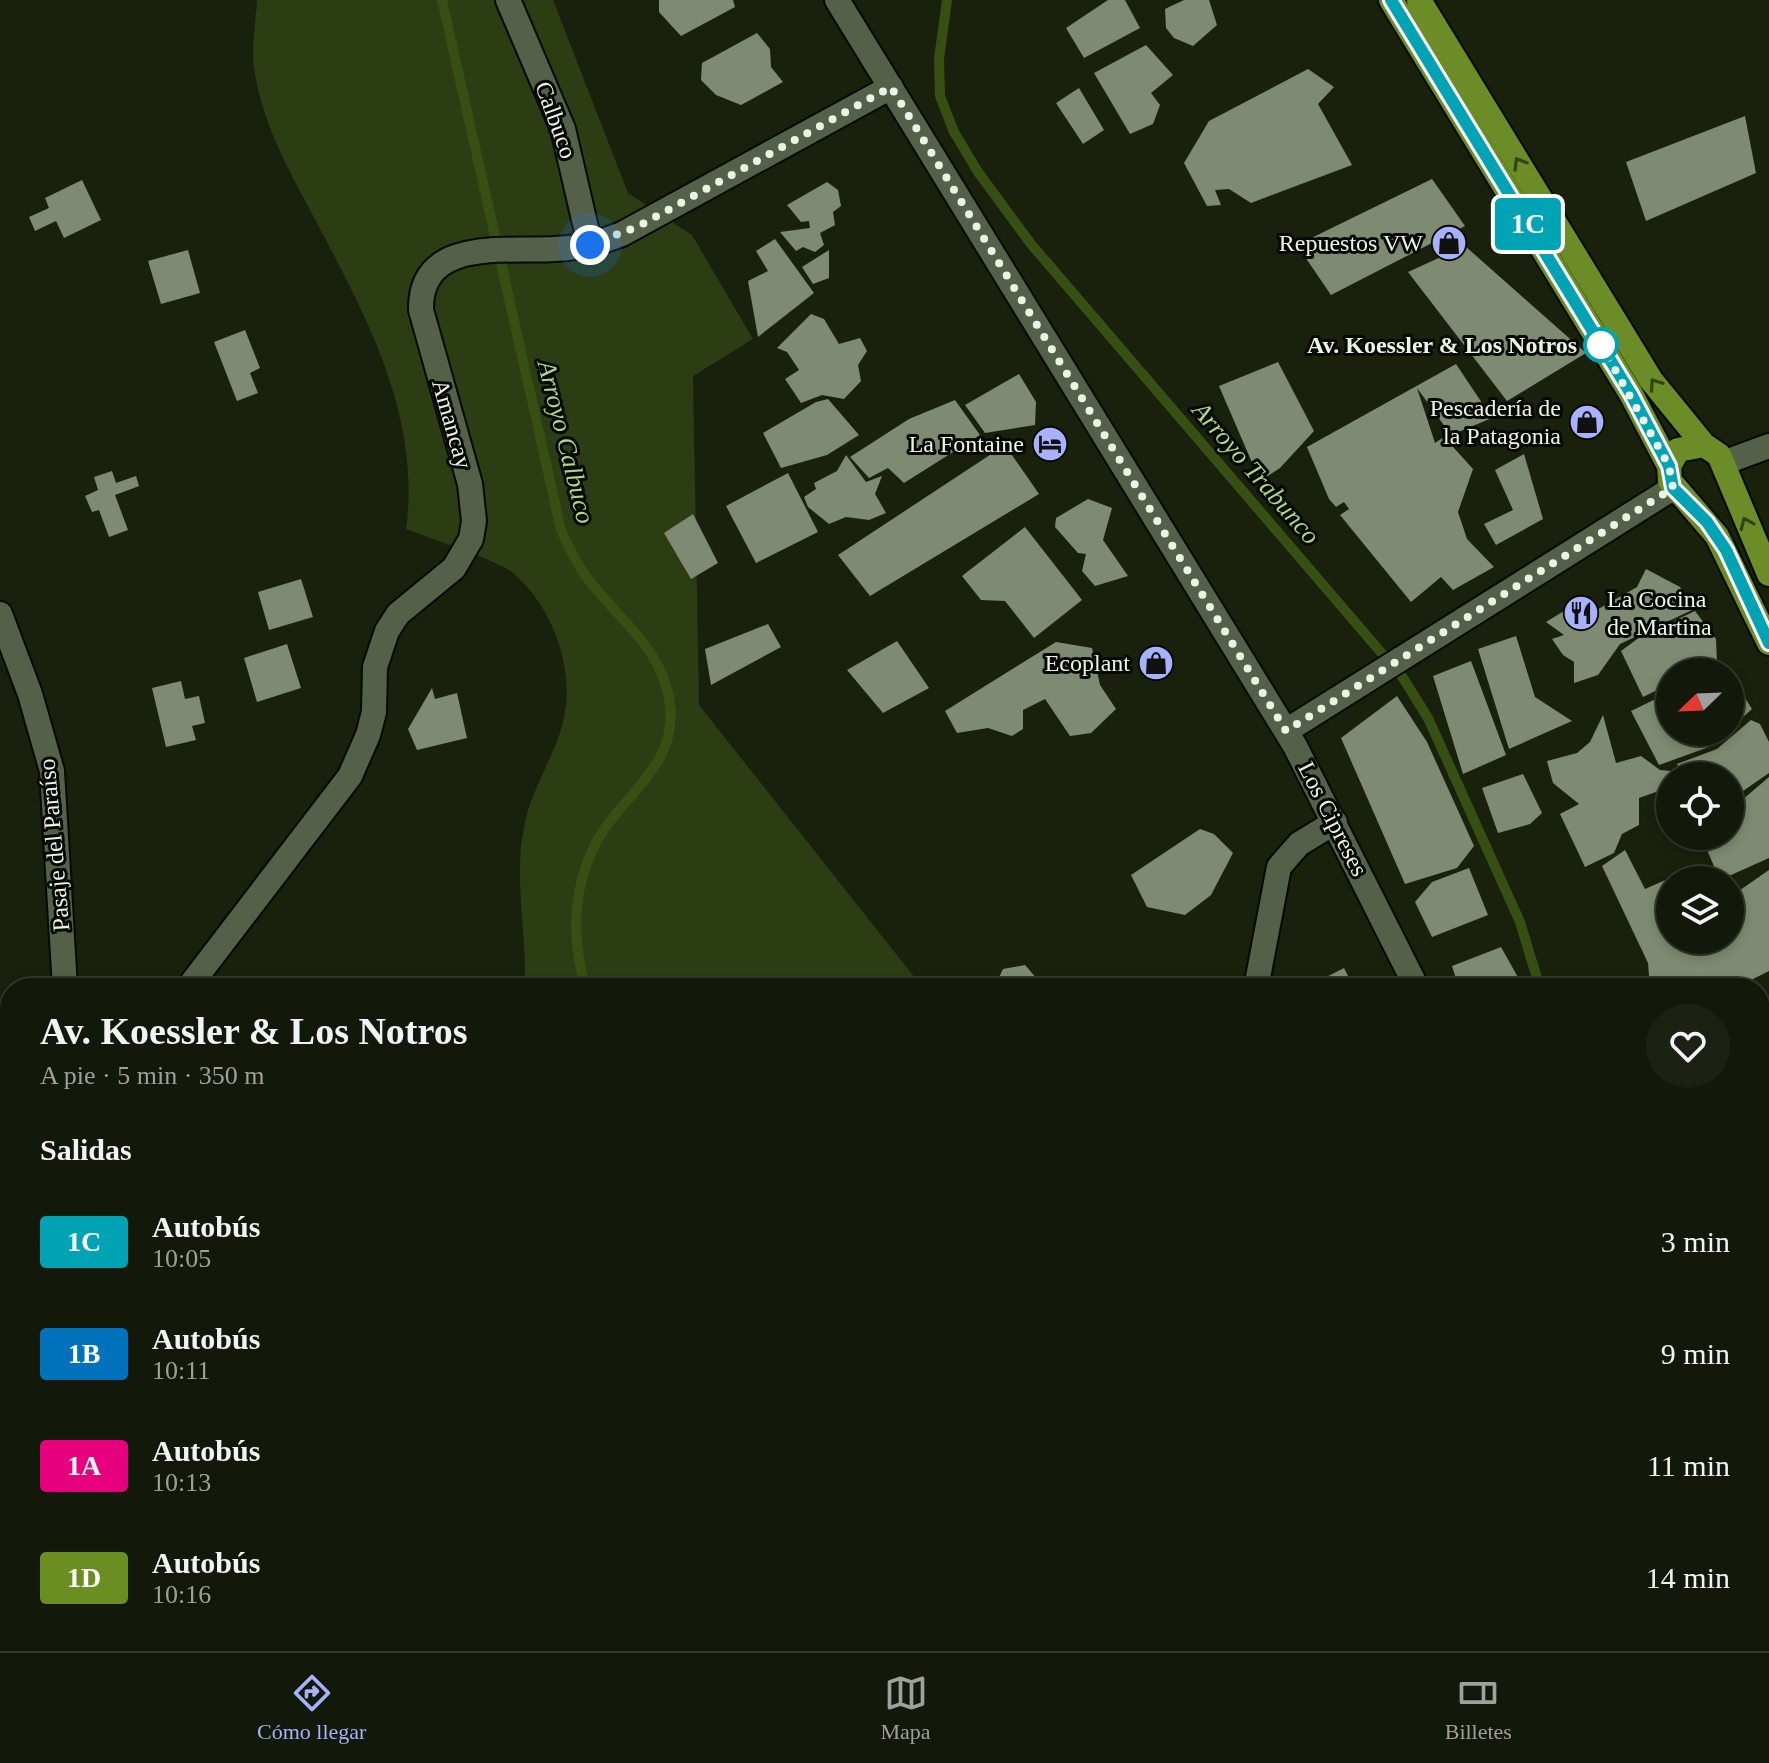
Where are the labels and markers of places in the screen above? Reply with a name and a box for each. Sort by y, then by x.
shop icon: Repuestos VW [1430,224,1468,262]
place label: Repuestos VW [1279,230,1423,256]
marker: Av. Koessler & Los Notros [1584,328,1618,362]
place label: Av. Koessler & Los Notros [1307,332,1577,358]
place label: Pescadería de la Patagonia [1430,395,1561,449]
shop icon: Pescadería de la Patagonia [1568,403,1606,441]
hotel icon: La Fontaine [1031,425,1069,463]
place label: La Fontaine [909,431,1024,457]
place label: La Cocina de Martina [1607,586,1712,640]
restaurant icon: La Cocina de Martina [1562,594,1600,632]
shop icon: Ecoplant [1137,644,1175,682]
place label: Ecoplant [1045,650,1130,676]

